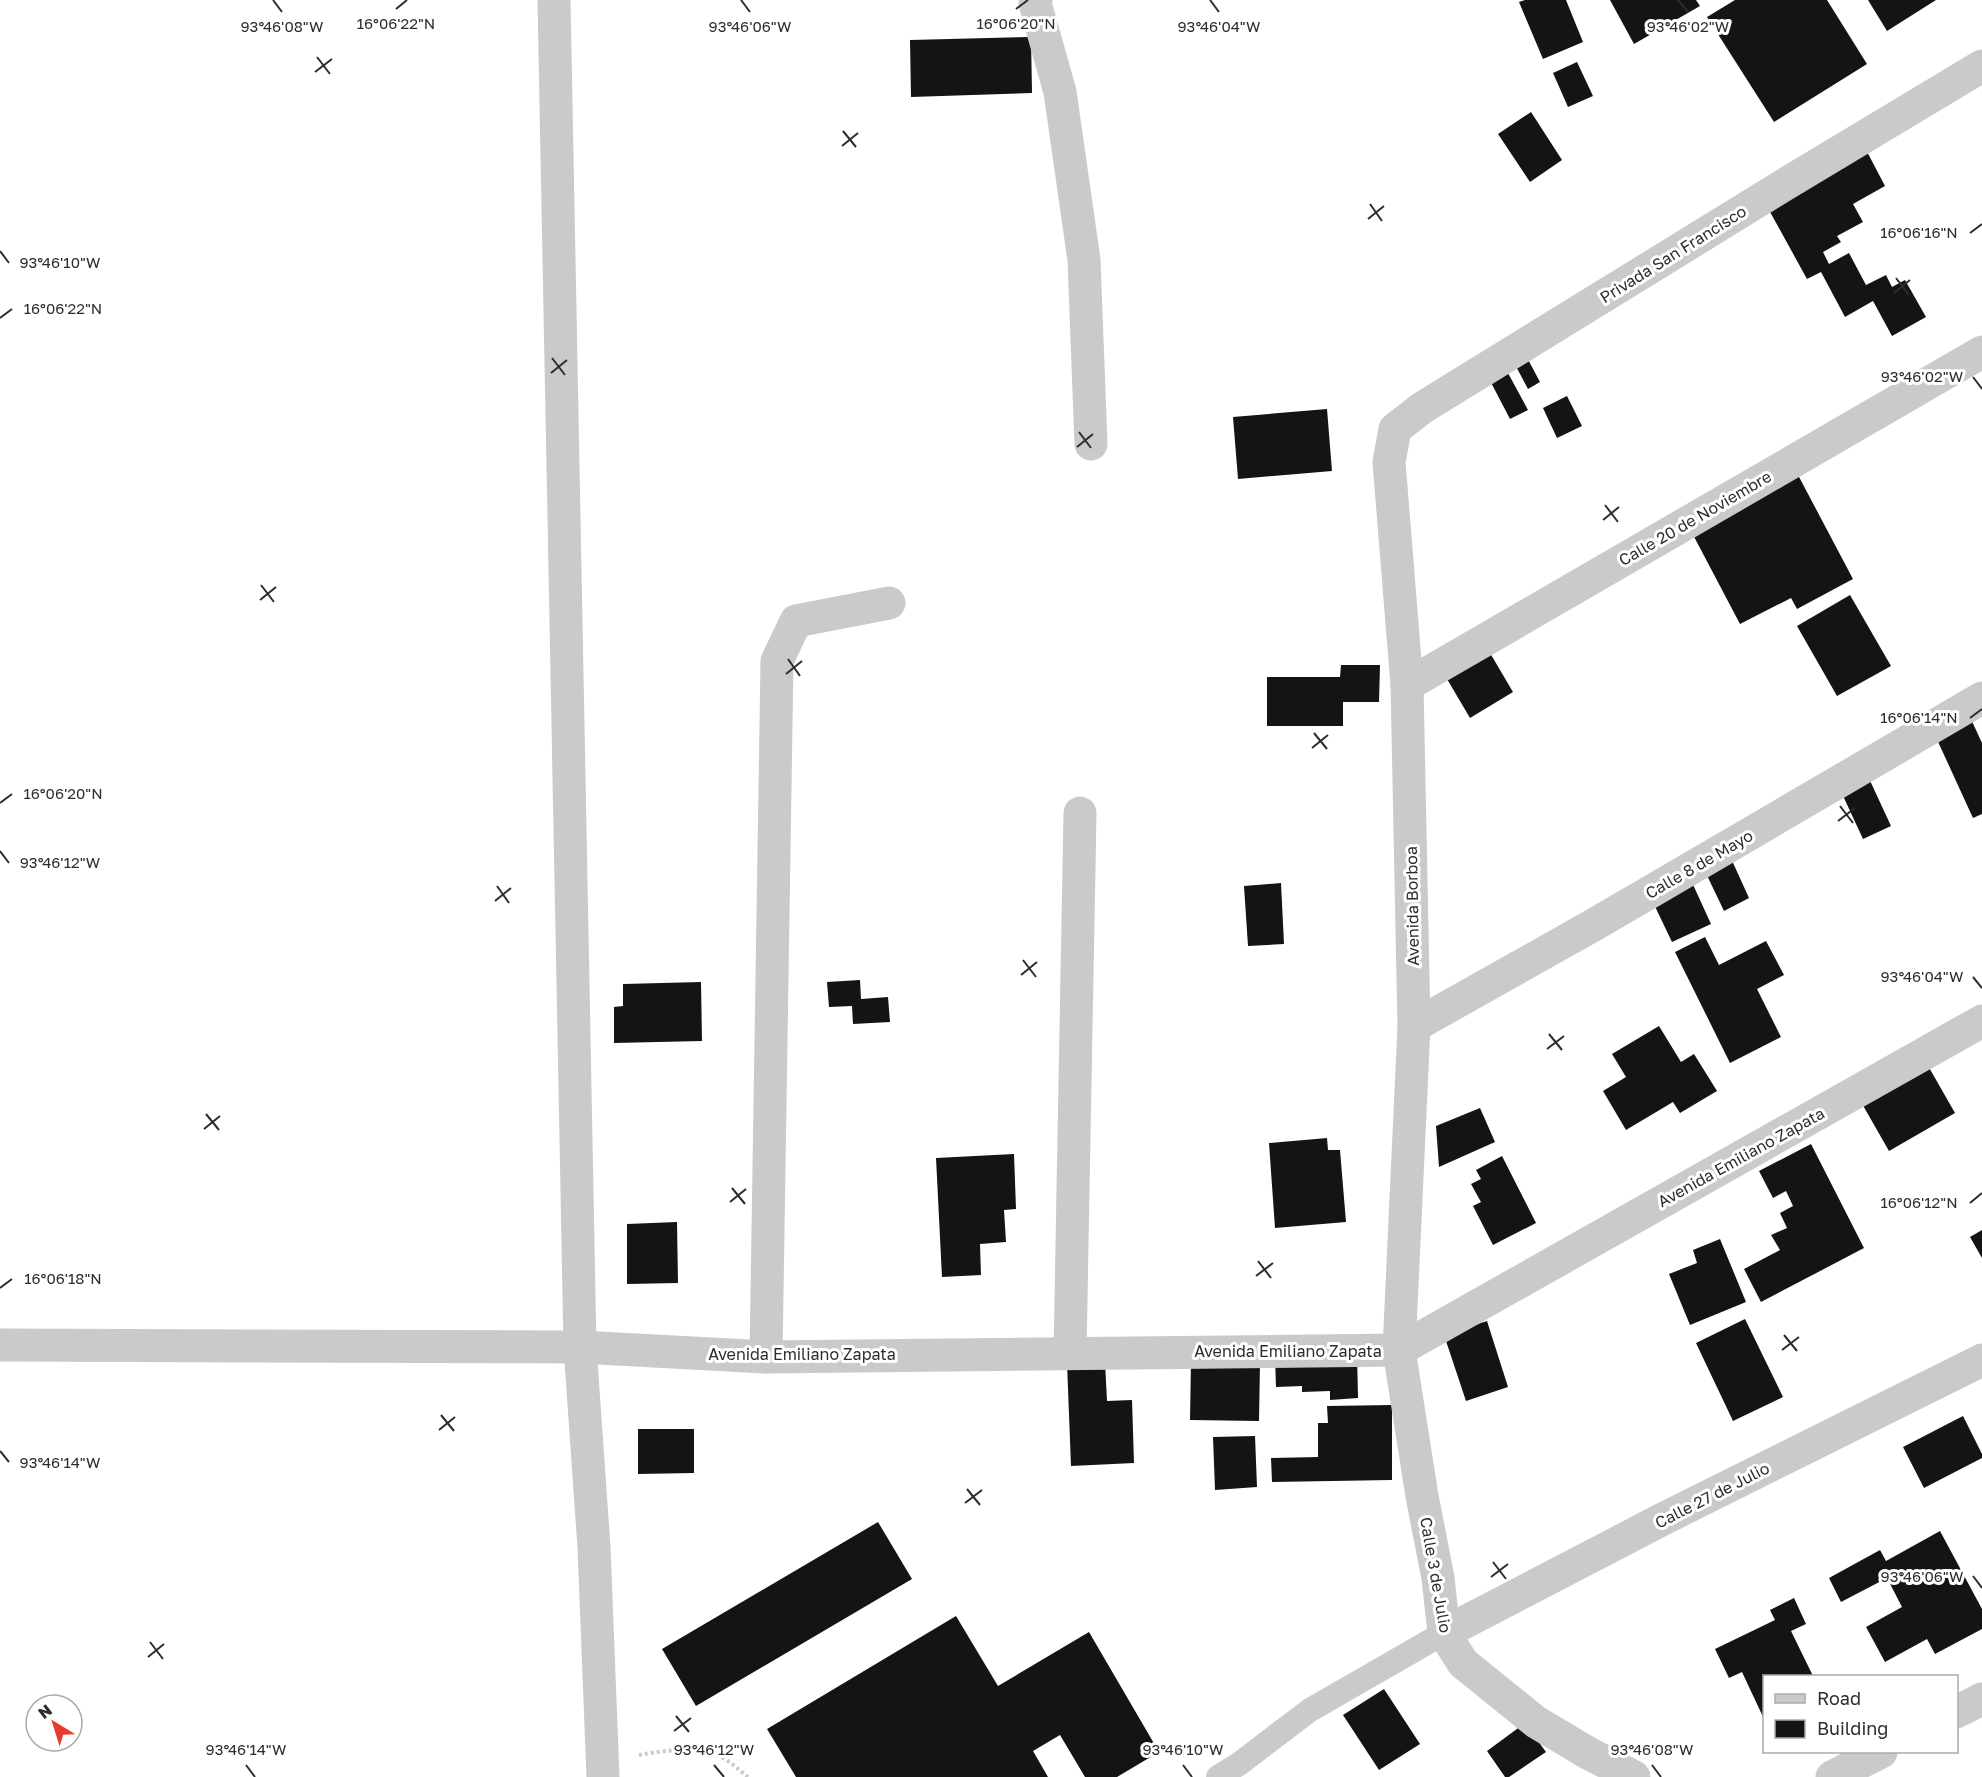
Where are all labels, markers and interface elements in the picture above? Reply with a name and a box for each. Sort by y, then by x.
text: 16°06'22"N [357,14,435,32]
text: 16°06'20"N [976,14,1056,32]
text: 93°46'08"W [241,17,323,35]
text: 93°46'06"W [709,17,791,35]
text: 93°46'04"W [1178,17,1260,35]
text: 93°46'02"W [1647,17,1729,35]
street label: Privada San Francisco [1596,201,1750,307]
text: 16°06'16"N [1880,223,1958,241]
text: 93°46'10"W [19,253,101,271]
text: 16°06'22"N [24,299,102,317]
text: 93°46'02"W [1881,367,1963,385]
street label: Calle 20 de Noviembre [1615,466,1775,570]
text: 16°06'14"N [1880,708,1958,726]
text: 16°06'20"N [23,784,103,802]
street label: Calle 8 de Mayo [1642,825,1756,903]
street label: Avenida Borboa [1401,846,1423,966]
text: 93°46'12"W [20,853,100,871]
text: 93°46'04"W [1881,967,1963,985]
street label: Avenida Emiliano Zapata [1654,1103,1828,1211]
text: 16°06'12"N [1880,1193,1958,1211]
text: 16°06'18"N [24,1269,102,1287]
street label: Avenida Emiliano Zapata [1194,1341,1382,1361]
street label: Avenida Emiliano Zapata [708,1344,896,1364]
text: 93°46'14"W [20,1453,100,1471]
street label: Calle 27 de Julio [1651,1458,1773,1532]
street label: Calle 3 de Julio [1416,1515,1456,1635]
text: 93°46'06"W [1881,1567,1963,1585]
legend [1763,1675,1958,1753]
text: Road [1817,1687,1861,1709]
north arrow [24,1693,84,1753]
text: N [34,1700,56,1723]
text: Building [1817,1717,1888,1739]
text: 93°46'14"W [206,1740,286,1758]
text: 93°46'12"W [674,1740,754,1758]
text: 93°46'10"W [1142,1740,1224,1758]
text: 93°46'08"W [1611,1740,1693,1758]

